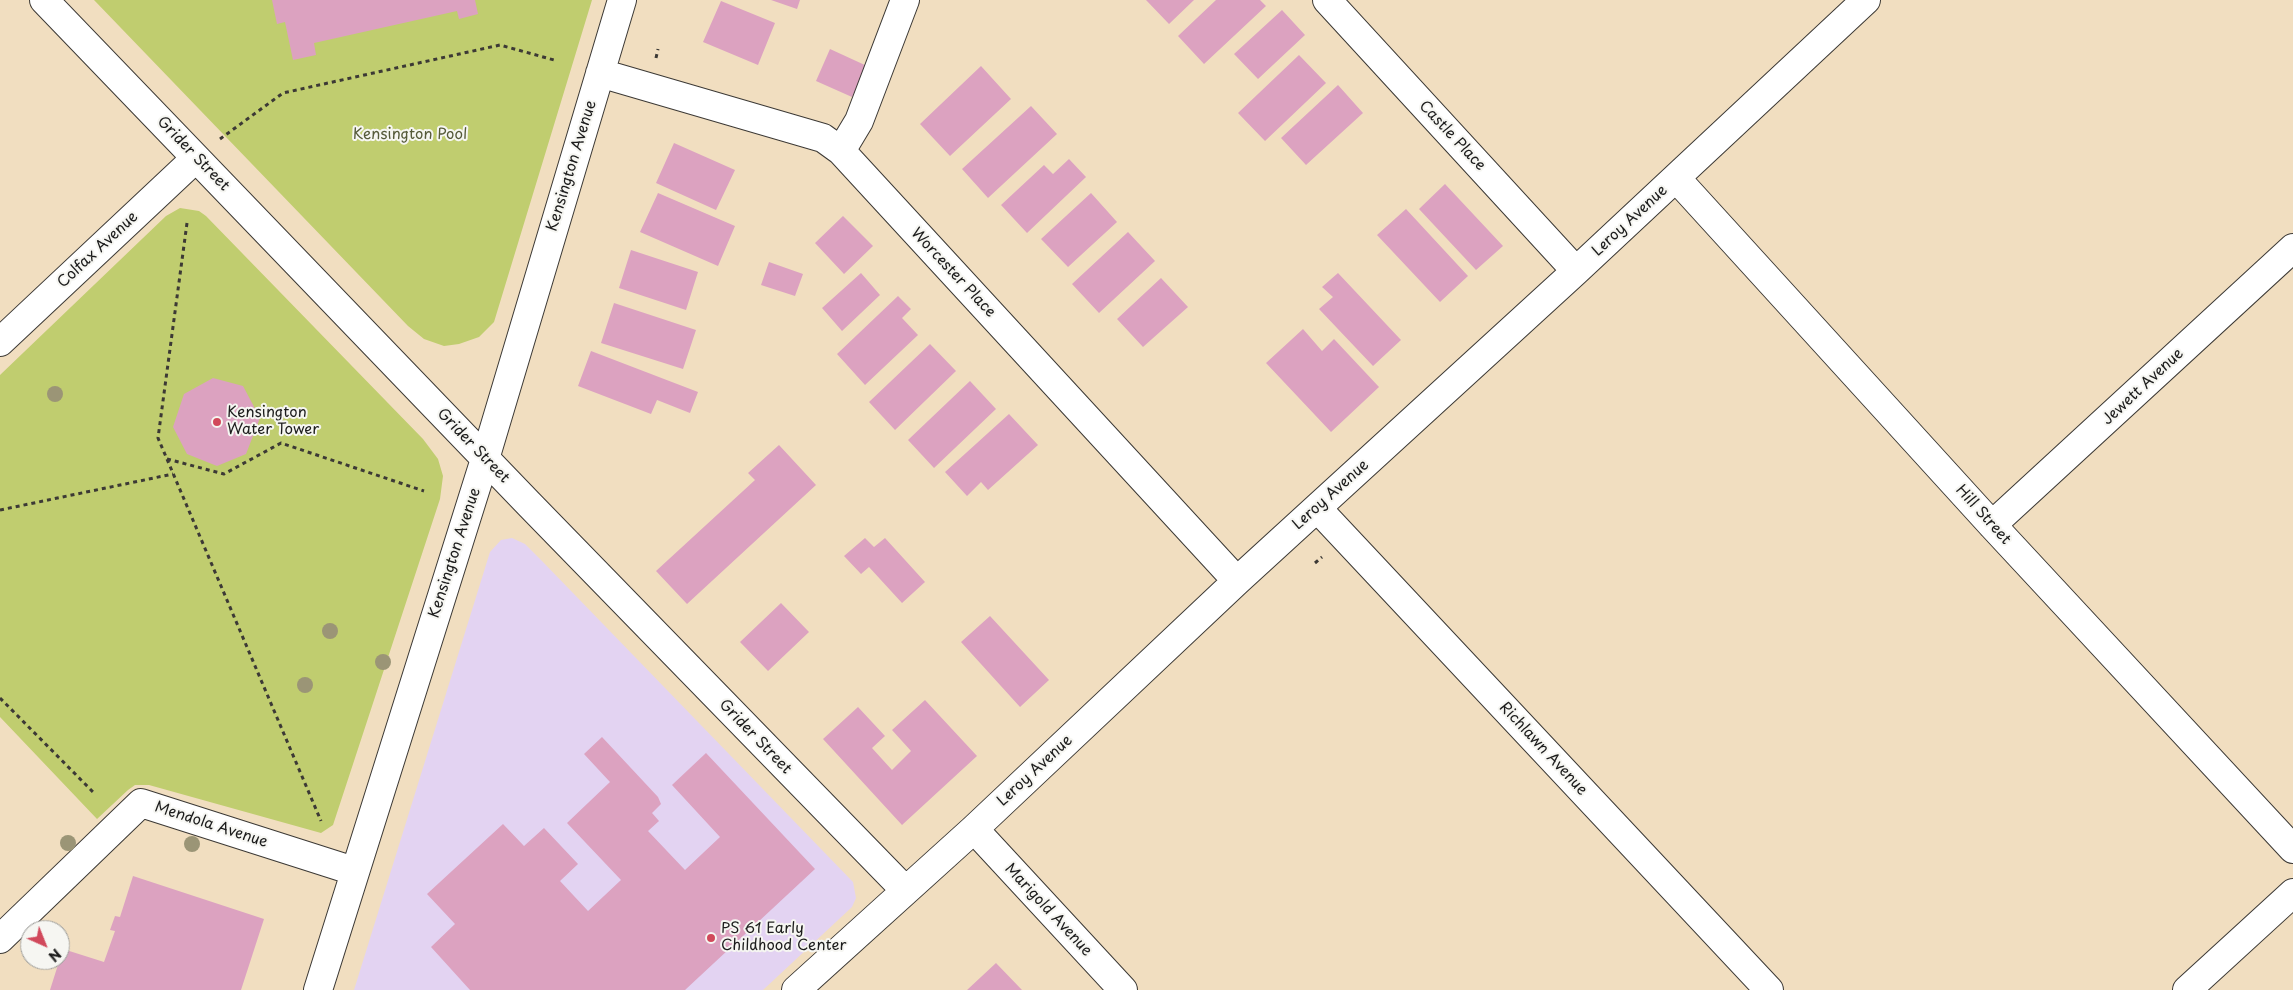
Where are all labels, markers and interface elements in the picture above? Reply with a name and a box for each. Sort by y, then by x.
street label: Castle Place [1415,97,1489,175]
street label: Kensington Avenue [544,98,600,234]
street label: Grider Street [153,113,233,195]
park label: Kensington Pool [353,126,467,144]
street label: Leroy Avenue [1589,182,1671,260]
street label: Colfax Avenue [54,208,142,292]
street label: Worcester Place [907,225,999,321]
street label: Jewett Avenue [2099,345,2187,429]
place label: Kensington Water Tower [227,404,319,439]
street label: Grider Street [433,405,513,487]
marker: Kensington Water Tower [211,416,223,428]
street label: Leroy Avenue [1289,456,1373,534]
street label: Hill Street [1952,482,2014,548]
street label: Kensington Avenue [425,486,485,620]
street label: Grider Street [715,696,795,778]
street label: Richlawn Avenue [1495,699,1591,799]
street label: Leroy Avenue [994,732,1076,810]
street label: Mendola Avenue [152,798,270,852]
street label: Marigold Avenue [1001,860,1095,960]
north arrow [20,920,70,970]
place label: PS 61 Early Childhood Center [721,920,847,955]
marker: PS 61 Early Childhood Center [705,932,717,944]
text: N [44,944,66,967]

